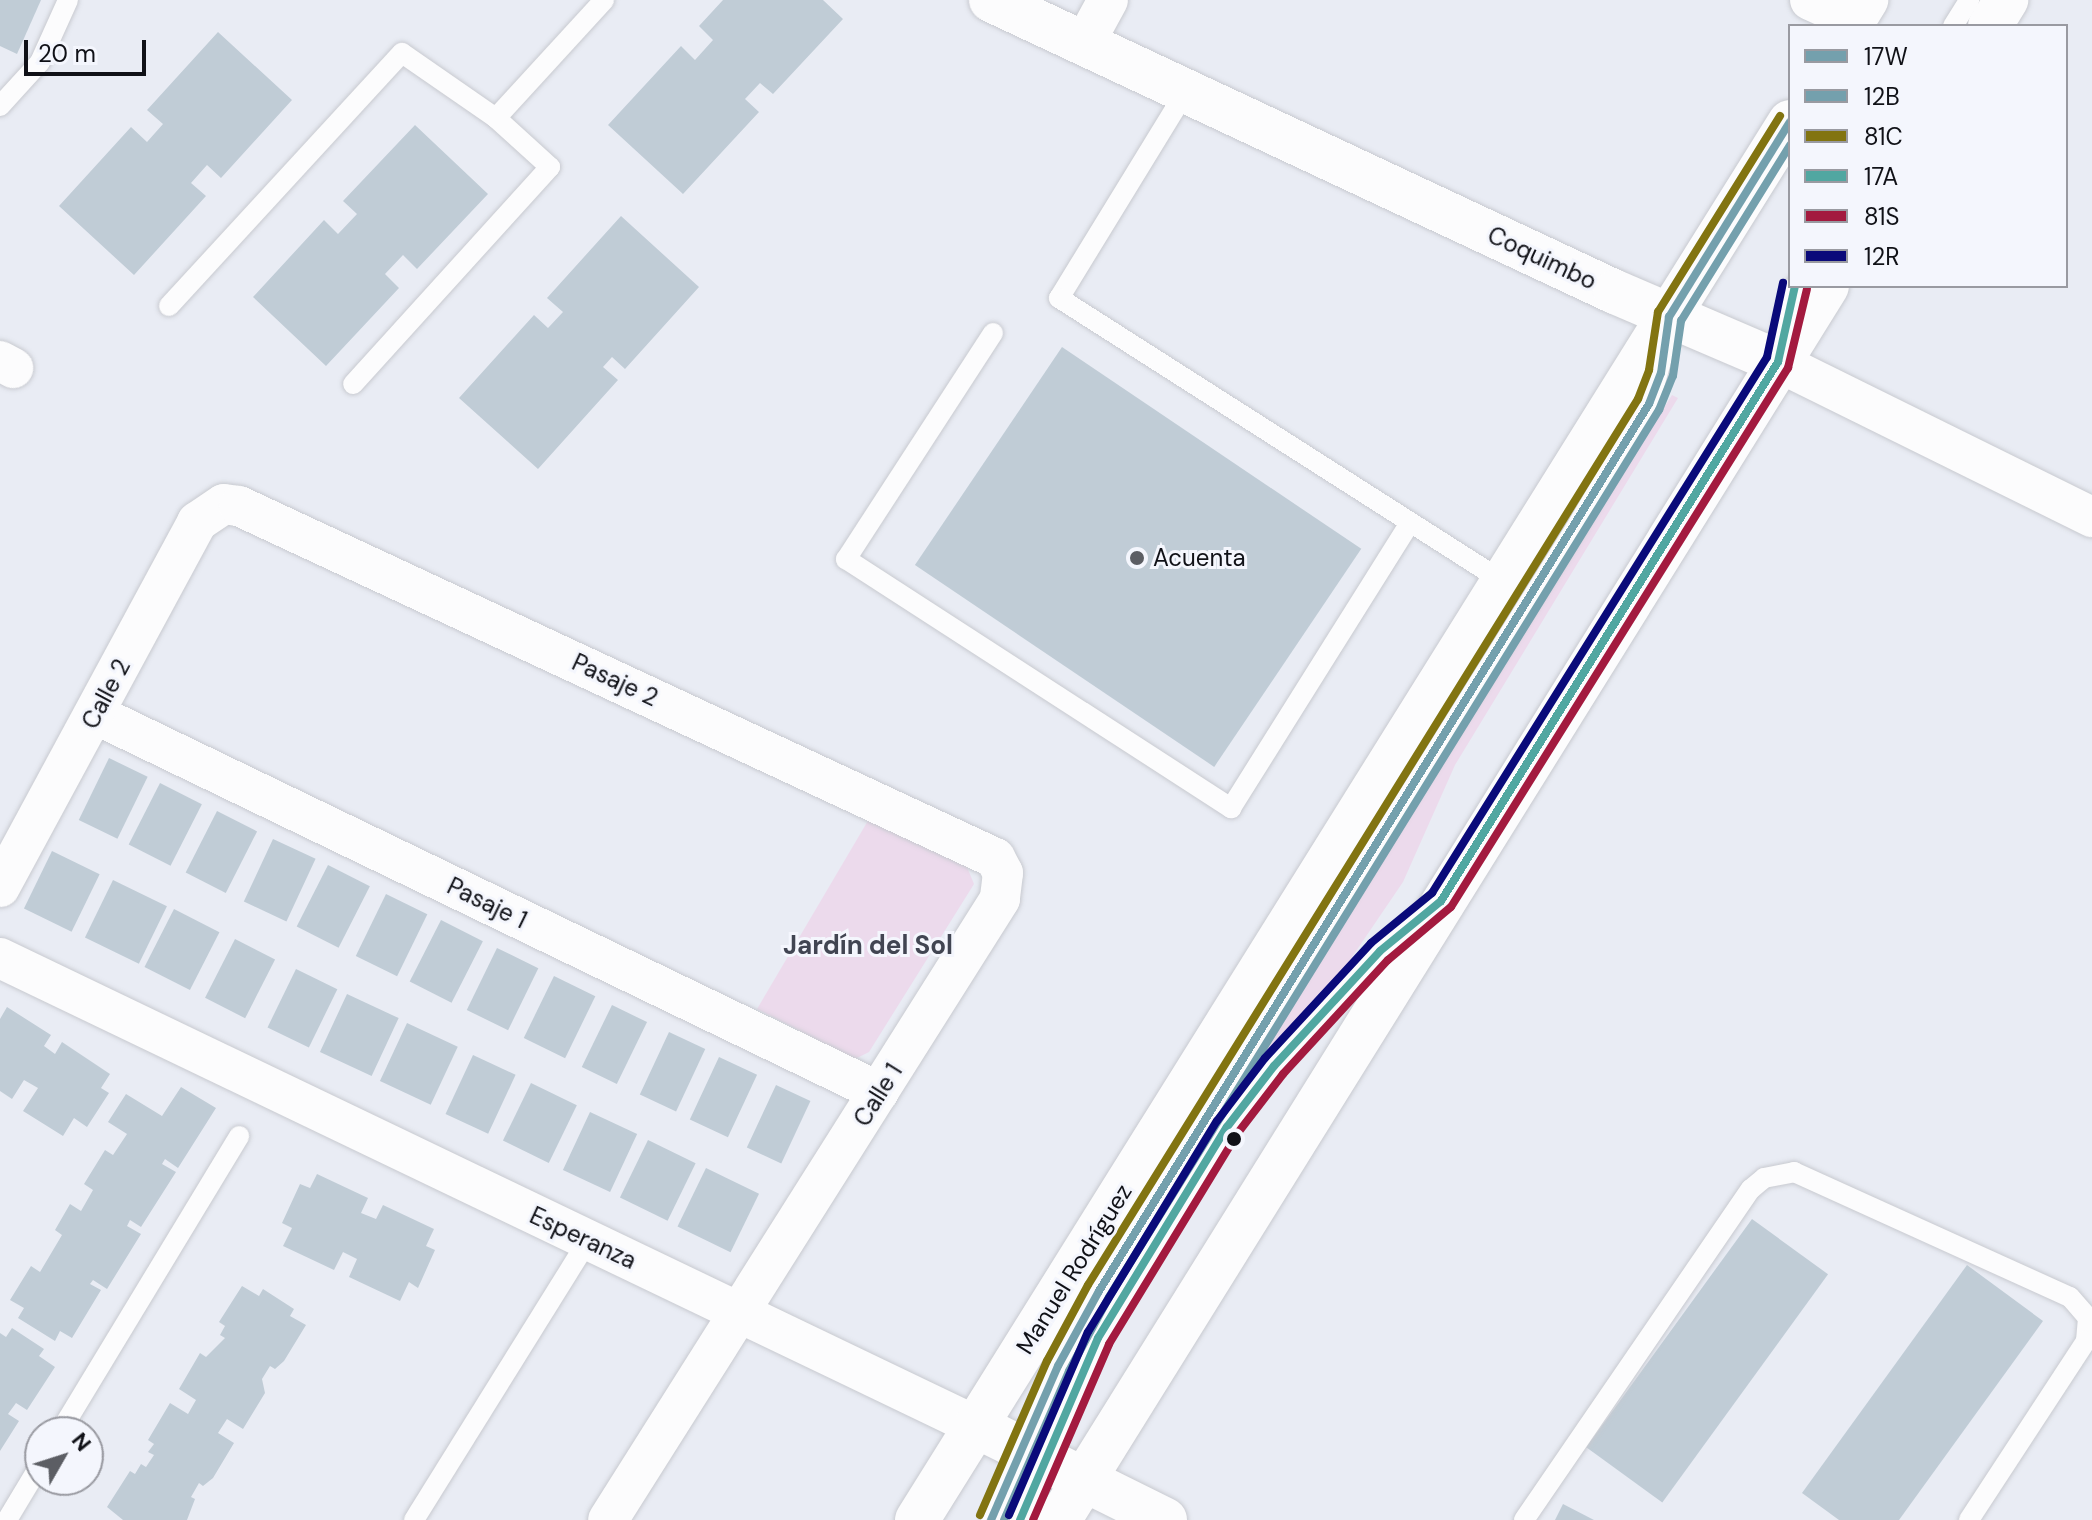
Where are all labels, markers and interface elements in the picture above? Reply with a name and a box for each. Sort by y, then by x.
scale bar [28,24,150,74]
legend [1788,24,2068,288]
text: 20 m [38,38,96,69]
text: 17W [1864,41,1908,72]
text: 12B [1864,81,1900,112]
text: 81C [1864,121,1903,152]
text: 17A [1864,161,1898,192]
text: 81S [1864,201,1900,232]
street label: Coquimbo [1483,220,1601,296]
text: 12R [1864,241,1900,272]
place label: Acuenta [1153,544,1246,572]
marker: Acuenta [1128,549,1146,567]
street label: Pasaje 2 [568,648,662,712]
street label: Calle 2 [76,654,136,734]
street label: Pasaje 1 [443,871,531,935]
district label: Jardín del Sol [783,930,953,962]
street label: Calle 1 [848,1058,908,1132]
unlabelled marker [1226,1131,1242,1147]
street label: Manuel Rodríguez [1010,1179,1138,1359]
street label: Esperanza [525,1201,641,1275]
north arrow [24,1416,104,1496]
text: N [65,1426,98,1457]

